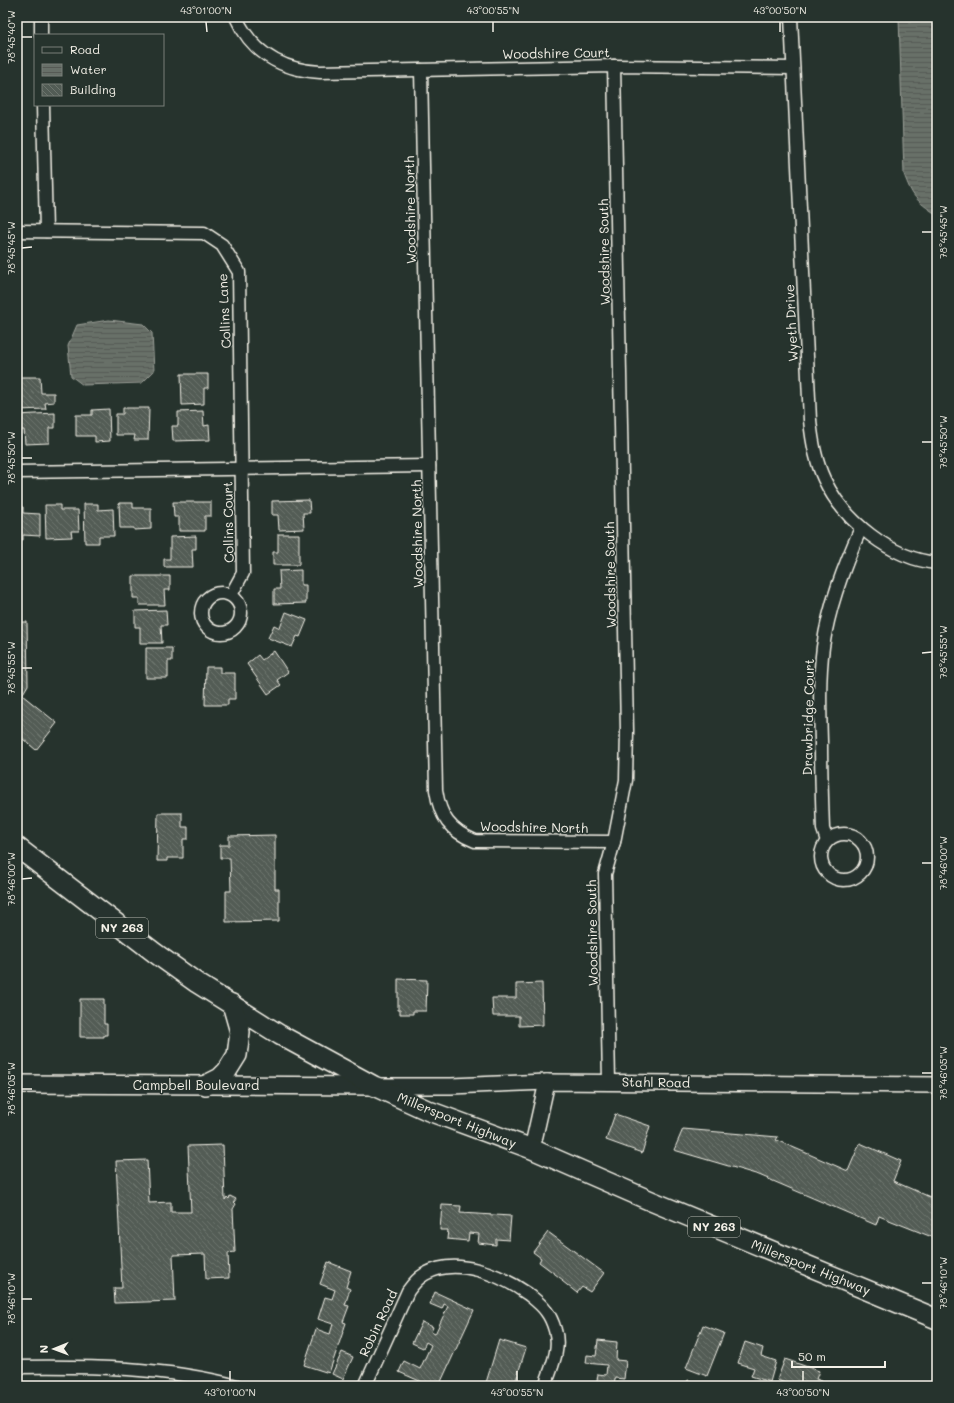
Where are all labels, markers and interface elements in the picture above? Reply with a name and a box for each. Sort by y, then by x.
text: 43°01'00"N [180,3,232,17]
text: 43°00'55"N [467,3,519,17]
text: 43°00'50"N [753,3,807,17]
text: 78°45'40"W [4,10,18,64]
legend [34,34,164,106]
text: Road [70,41,100,57]
street label: Woodshire Court [502,43,610,62]
text: Water [70,61,107,77]
text: Building [70,81,116,97]
street label: Woodshire North [400,156,419,264]
street label: Woodshire South [594,199,613,305]
text: 78°45'45"W [936,205,950,259]
text: 78°45'45"W [4,221,18,275]
street label: Collins Lane [213,273,234,349]
street label: Wyeth Drive [780,284,801,362]
text: 78°45'50"W [936,415,950,469]
text: 78°45'50"W [4,431,18,485]
street label: Woodshire North [407,480,426,588]
street label: Collins Court [218,481,237,563]
street label: Woodshire South [600,522,619,628]
text: 78°45'55"W [936,625,950,679]
text: 78°45'55"W [4,641,18,695]
street label: Drawbridge Court [798,658,817,776]
street label: Woodshire North [480,817,588,836]
text: 78°46'00"W [936,836,950,890]
text: 78°46'00"W [4,852,18,906]
street label: Woodshire South [582,880,601,986]
road number: NY 263 [96,918,148,938]
text: 78°46'05"W [936,1046,950,1100]
text: 78°46'05"W [4,1062,18,1116]
street label: Stahl Road [622,1072,690,1091]
street label: Campbell Boulevard [133,1076,259,1093]
street label: Millersport Highway [395,1088,519,1151]
road number: NY 263 [688,1217,740,1237]
street label: Millersport Highway [749,1235,873,1298]
text: 78°46'10"W [936,1257,950,1309]
text: 78°46'10"W [4,1273,18,1325]
street label: Robin Road [355,1287,400,1359]
north arrow [34,1329,74,1369]
scale bar [792,1343,885,1369]
text: N [36,1345,51,1353]
text: 50 m [798,1348,826,1364]
text: 43°01'00"N [204,1385,256,1399]
text: 43°00'55"N [491,1385,543,1399]
text: 43°00'50"N [776,1385,830,1399]

